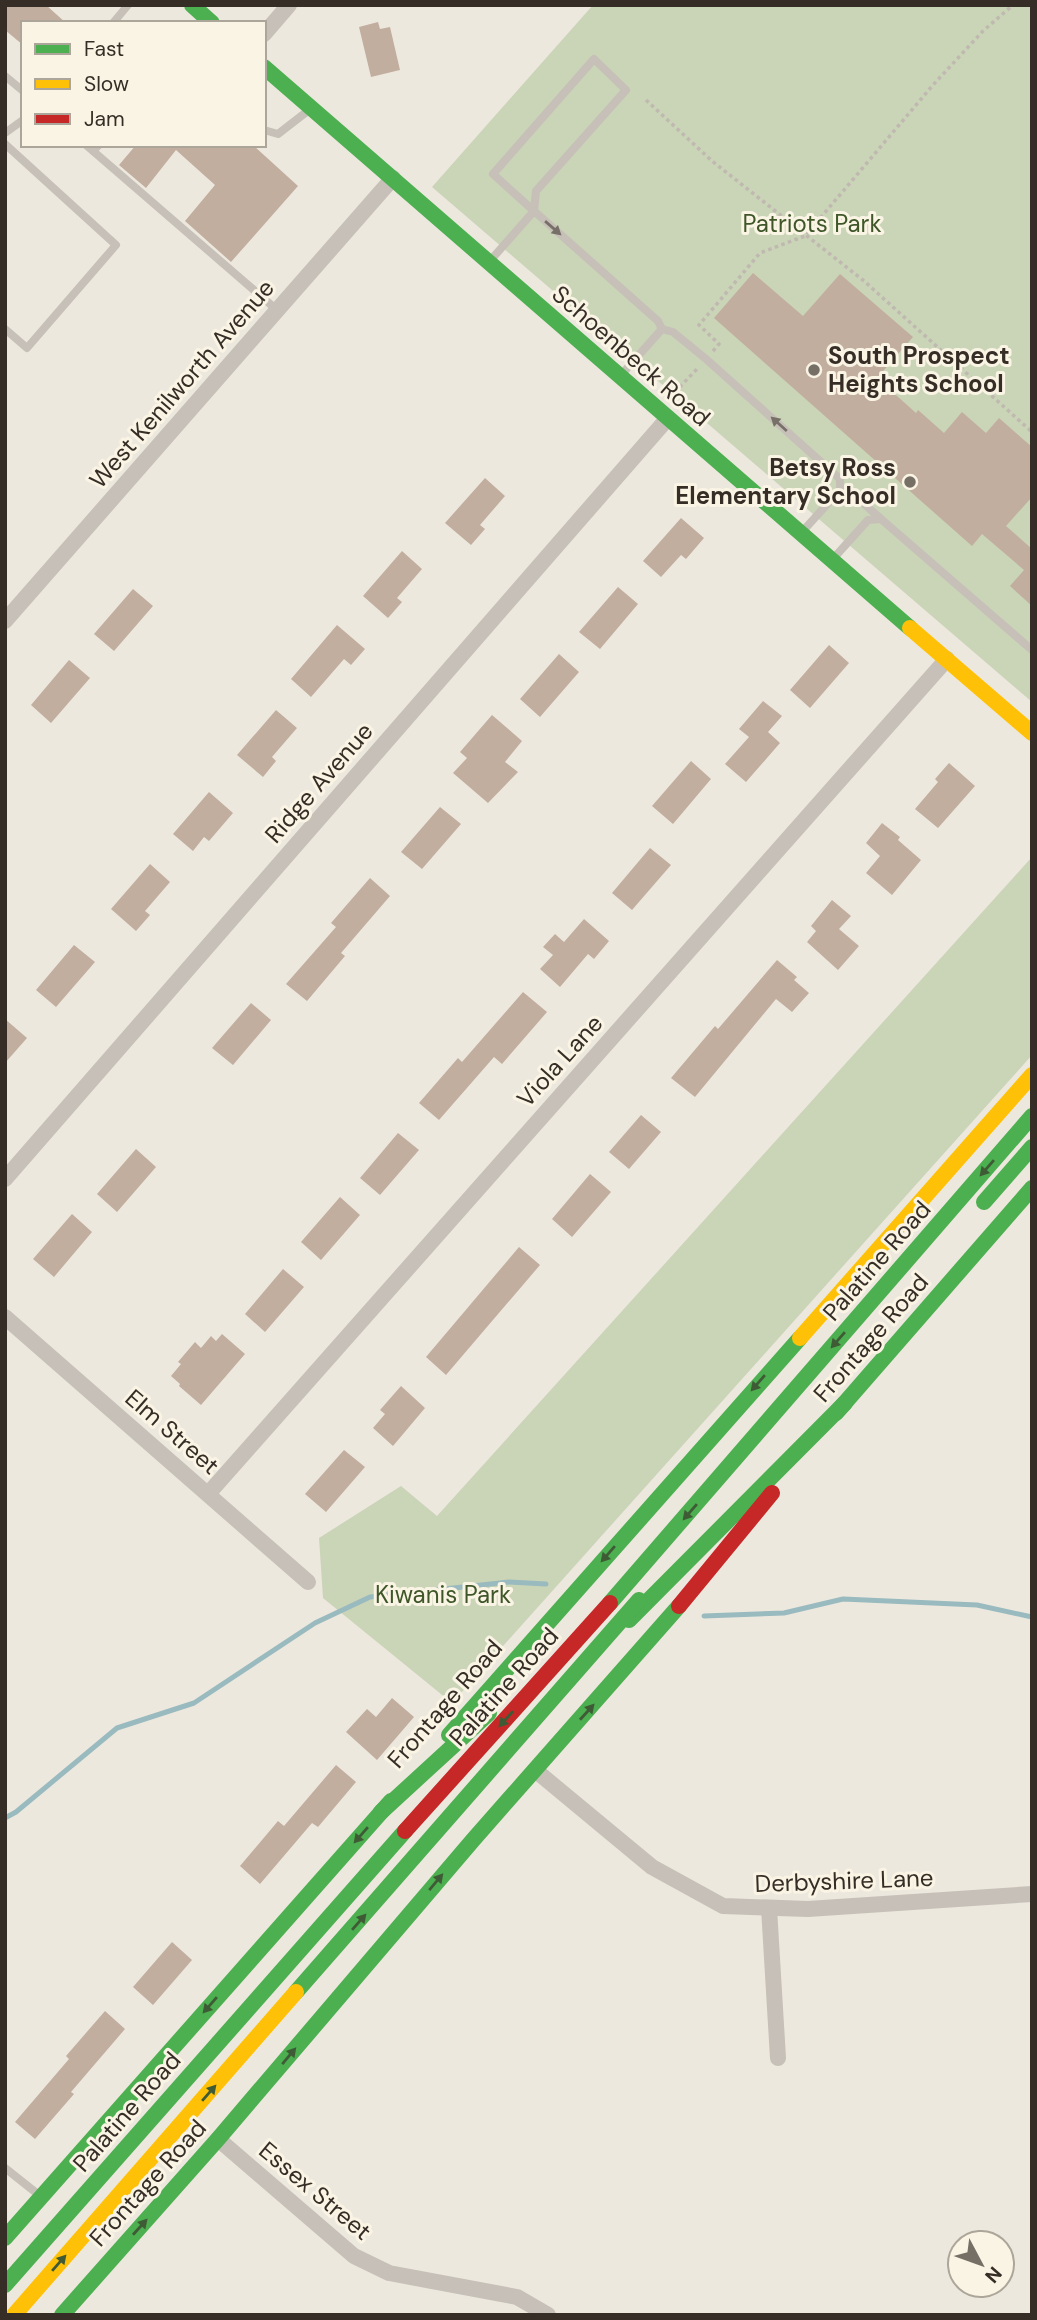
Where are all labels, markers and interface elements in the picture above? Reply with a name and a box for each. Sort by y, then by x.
legend [21,21,266,147]
text: Fast [84,35,124,63]
text: Slow [84,70,129,98]
text: Jam [84,105,125,133]
park label: Patriots Park [742,208,882,239]
one-way arrow [544,220,562,236]
street label: West Kenilworth Avenue [82,273,281,495]
street label: Schoenbeck Road [546,278,717,433]
place label: South Prospect Heights School [828,340,1010,399]
marker: South Prospect Heights School [806,362,822,378]
one-way arrow [770,416,788,432]
place label: Betsy Ross Elementary School [675,452,896,511]
marker: Betsy Ross Elementary School [902,474,918,490]
street label: Ridge Avenue [258,716,379,849]
street label: Viola Lane [510,1008,609,1113]
one-way arrow [979,1159,995,1177]
street label: Palatine Road [816,1194,937,1327]
street label: Frontage Road [806,1267,935,1408]
one-way arrow [830,1331,846,1349]
one-way arrow [751,1374,766,1391]
street label: Elm Street [119,1382,226,1481]
one-way arrow [682,1503,698,1521]
one-way arrow [601,1545,616,1562]
park label: Kiwanis Park [375,1579,511,1610]
street label: Palatine Road [442,1621,565,1753]
street label: Frontage Road [380,1633,509,1774]
one-way arrow [579,1703,595,1721]
one-way arrow [498,1710,514,1728]
one-way arrow [353,1826,369,1844]
street label: Derbyshire Lane [754,1862,934,1899]
one-way arrow [429,1874,444,1892]
one-way arrow [351,1913,367,1931]
one-way arrow [203,1997,219,2014]
street label: Palatine Road [66,2045,187,2178]
one-way arrow [281,2047,296,2064]
one-way arrow [201,2084,216,2101]
street label: Frontage Road [82,2113,213,2253]
street label: Essex Street [253,2135,378,2247]
one-way arrow [131,2219,147,2236]
north arrow [946,2229,1016,2299]
one-way arrow [51,2255,66,2272]
text: N [979,2261,1007,2288]

